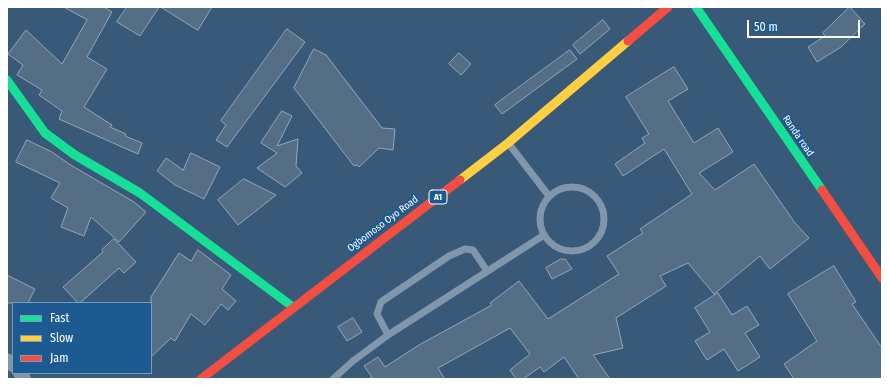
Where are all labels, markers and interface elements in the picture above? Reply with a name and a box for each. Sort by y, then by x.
scale bar [749,12,862,38]
text: 50 m [754,20,778,34]
street label: Randa road [780,113,816,159]
road number: A1 [429,190,447,204]
street label: Ogbomoso Oyo Road [345,194,421,254]
legend [12,302,152,374]
text: Fast [50,311,69,325]
text: Slow [50,331,73,345]
text: Jam [50,351,68,365]

